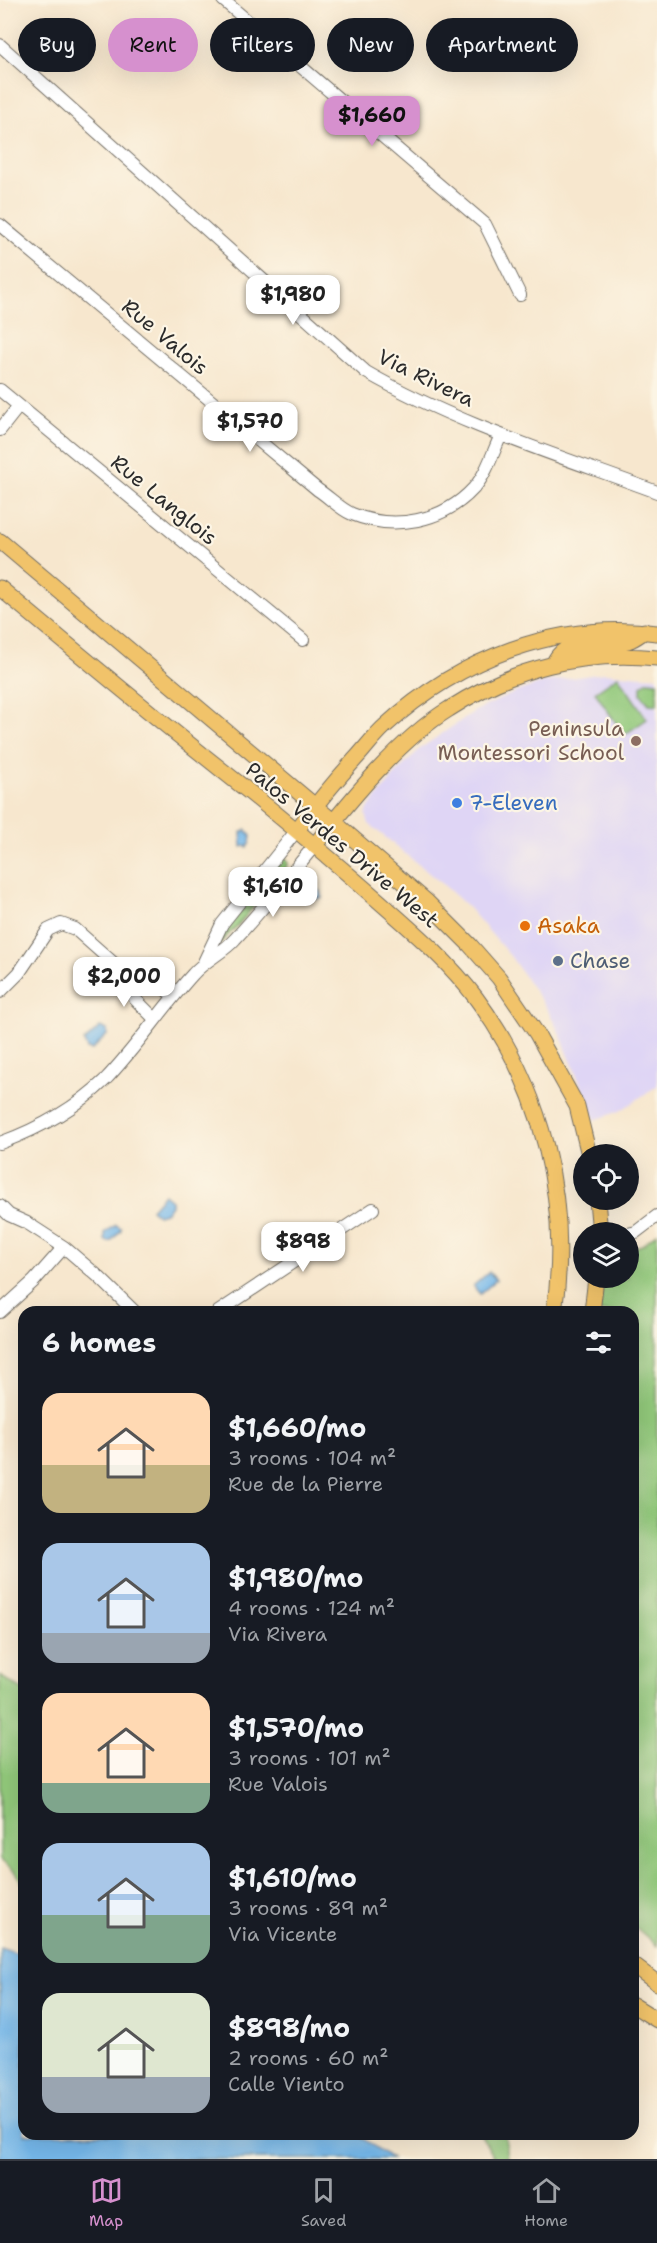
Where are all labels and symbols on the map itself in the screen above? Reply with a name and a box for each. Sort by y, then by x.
pin: $1,660 [323,96,421,147]
pin: $1,980 [244,275,342,326]
street label: Rue Valois [116,293,214,381]
street label: Via Rivera [373,343,479,413]
pin: $1,570 [201,402,299,453]
street label: Rue Langlois [105,448,223,552]
place label: Peninsula Montessori School [438,715,625,767]
marker: Peninsula Montessori School [629,734,643,748]
street label: Palos Verdes Drive West [239,756,445,934]
place label: 7-Eleven [469,789,558,817]
marker: 7-Eleven [450,796,464,810]
pin: $1,610 [224,867,322,918]
place label: Asaka [537,912,600,940]
marker: Asaka [518,919,532,933]
place label: Chase [570,947,630,975]
marker: Chase [551,954,565,968]
pin: $2,000 [75,957,173,1008]
pin: $898 [267,1222,339,1273]

